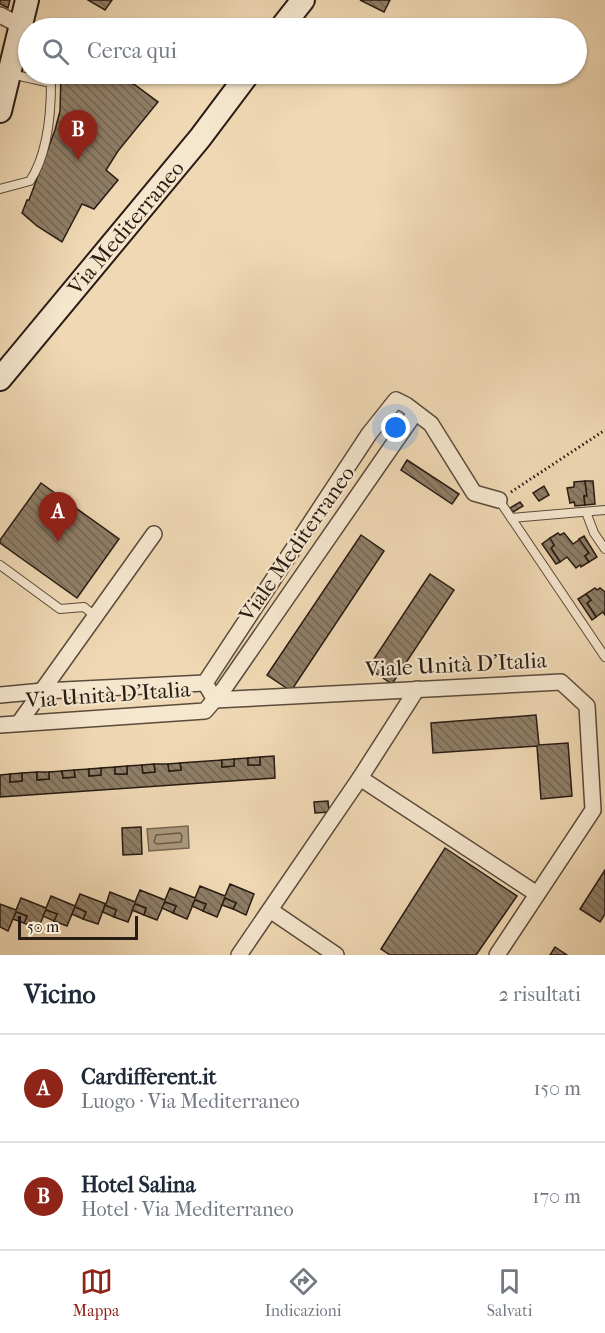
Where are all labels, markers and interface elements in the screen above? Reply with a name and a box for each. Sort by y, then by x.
search box [18,18,587,84]
icon: search [39,35,72,68]
text: Cerca qui [87,38,177,64]
pin: B [58,110,98,160]
street label: Via Mediterraneo [62,156,190,301]
your location [381,413,410,442]
street label: Viale Mediterraneo [233,461,360,628]
pin: A [38,492,78,542]
street label: Viale Unità D'Italia [363,647,548,683]
street label: Via Unità D'Italia [24,676,192,714]
scale bar [18,913,138,940]
text: 50 m [27,917,59,936]
text: Vicino [24,979,96,1010]
text: 2 risultati [498,983,581,1006]
text: Cardifferent.it [81,1064,216,1090]
text: A [37,1077,50,1100]
text: 150 m [533,1077,581,1100]
text: Luogo · Via Mediterraneo [81,1090,300,1113]
text: Hotel Salina [81,1172,196,1198]
text: B [37,1185,50,1208]
text: 170 m [532,1185,581,1208]
text: Hotel · Via Mediterraneo [81,1198,294,1221]
tab: Mappa [73,1265,119,1320]
tab: Indicazioni [265,1265,342,1320]
tab: Salvati [487,1265,532,1320]

